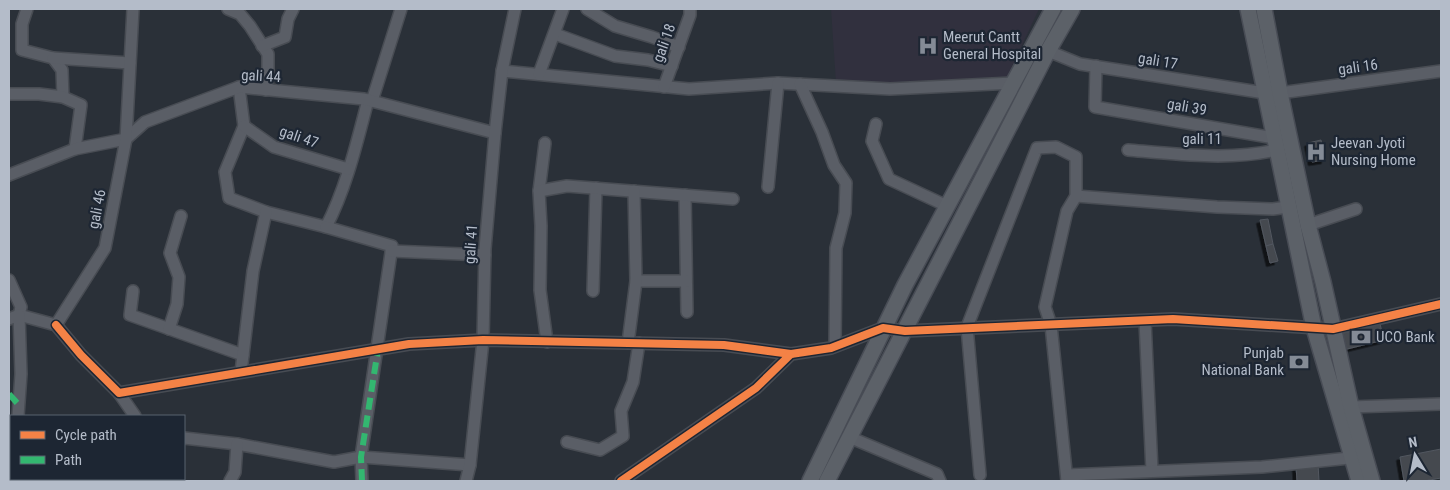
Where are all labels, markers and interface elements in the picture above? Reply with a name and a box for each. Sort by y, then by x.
street label: gali 18 [649,21,679,65]
place label: Meerut Cantt General Hospital [943,28,1041,63]
hospital icon: Meerut Cantt General Hospital [917,35,939,57]
street label: gali 17 [1137,49,1179,73]
street label: gali 16 [1337,55,1379,79]
street label: gali 44 [241,66,281,86]
street label: gali 39 [1166,95,1208,119]
street label: gali 47 [277,122,321,152]
street label: gali 11 [1182,130,1222,148]
place label: Jeevan Jyoti Nursing Home [1331,134,1416,169]
hospital icon: Jeevan Jyoti Nursing Home [1305,141,1327,163]
street label: gali 46 [84,188,110,230]
street label: gali 41 [461,224,481,264]
bank icon: UCO Bank [1350,326,1372,348]
place label: UCO Bank [1376,328,1435,346]
place label: Punjab National Bank [1201,344,1284,379]
bank icon: Punjab National Bank [1288,351,1310,373]
legend [10,415,185,480]
text: Cycle path [55,426,117,444]
north arrow [1390,430,1440,480]
text: N [1407,434,1418,451]
text: Path [55,451,82,469]

